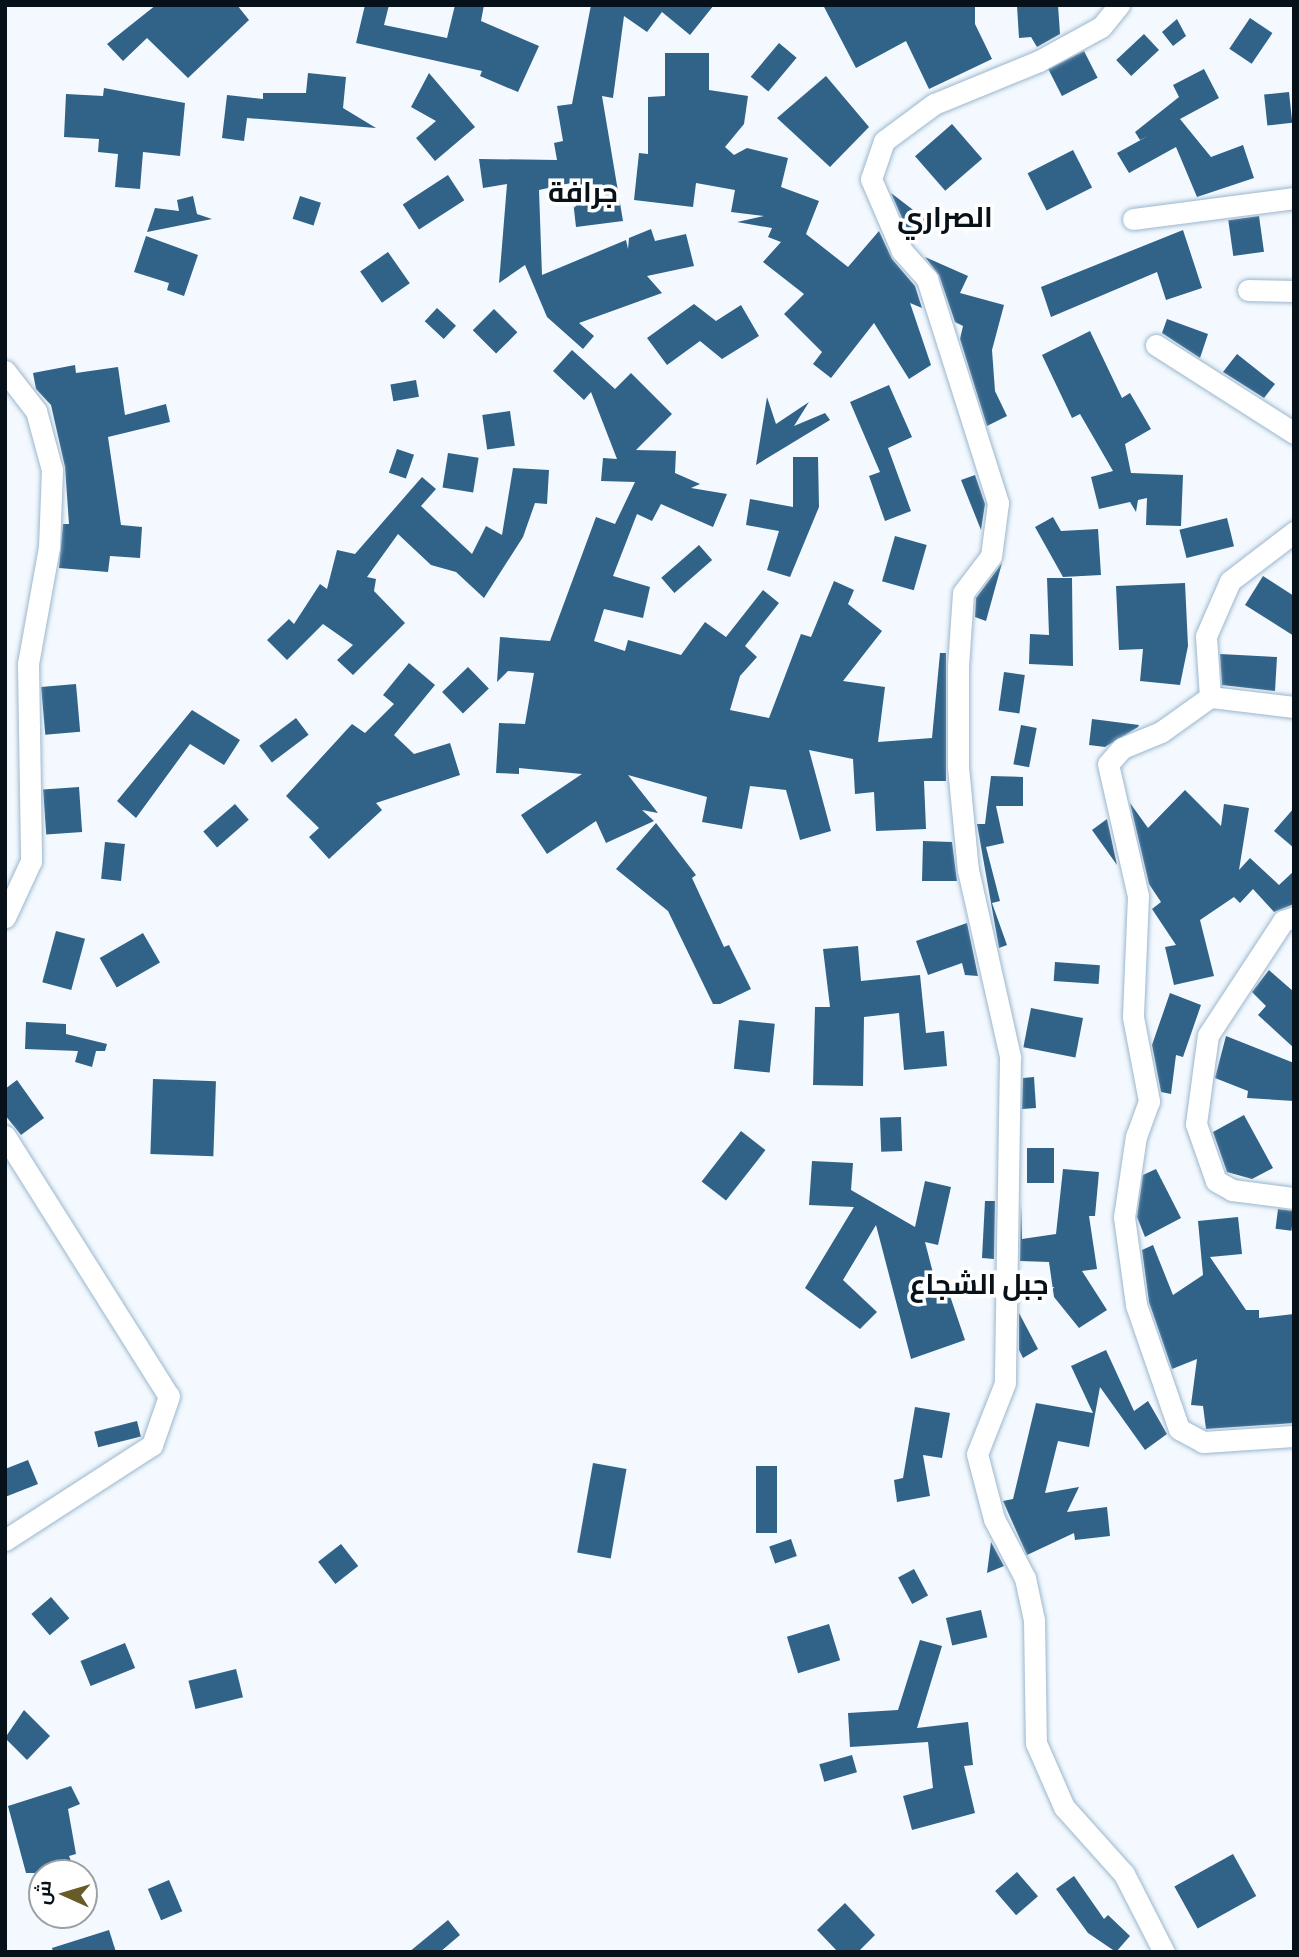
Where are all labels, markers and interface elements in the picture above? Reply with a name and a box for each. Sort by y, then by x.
district label: جرافة [548,176,618,210]
district label: الصراري [897,201,993,235]
district label: جبل الشجاع [909,1268,1049,1302]
north arrow [28,1859,98,1929]
text: ش [31,1880,56,1906]

